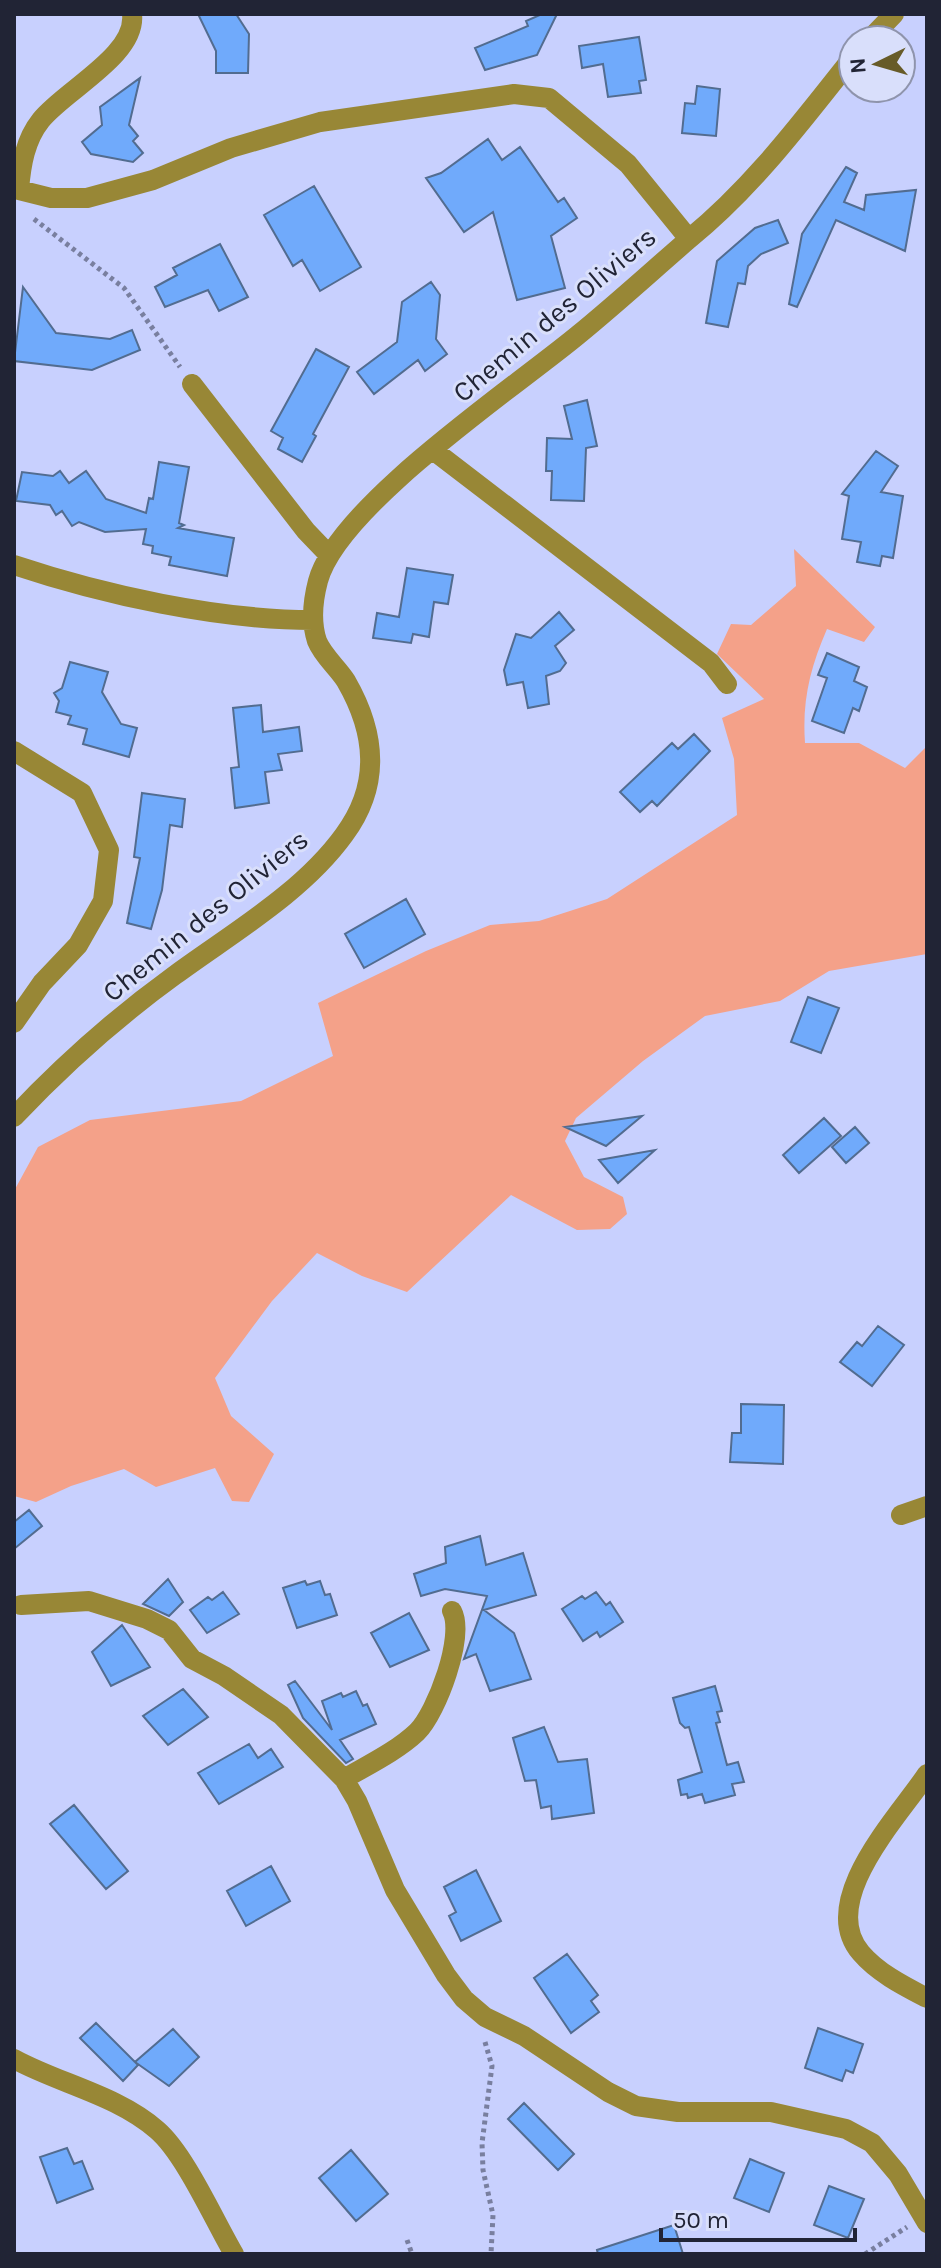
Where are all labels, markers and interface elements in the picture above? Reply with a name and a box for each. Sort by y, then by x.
north arrow [837,24,917,104]
text: N [844,57,872,75]
street label: Chemin des Oliviers [446,220,663,409]
street label: Chemin des Oliviers [96,822,315,1008]
scale bar [661,2192,855,2242]
text: 50 m [673,2206,729,2234]

